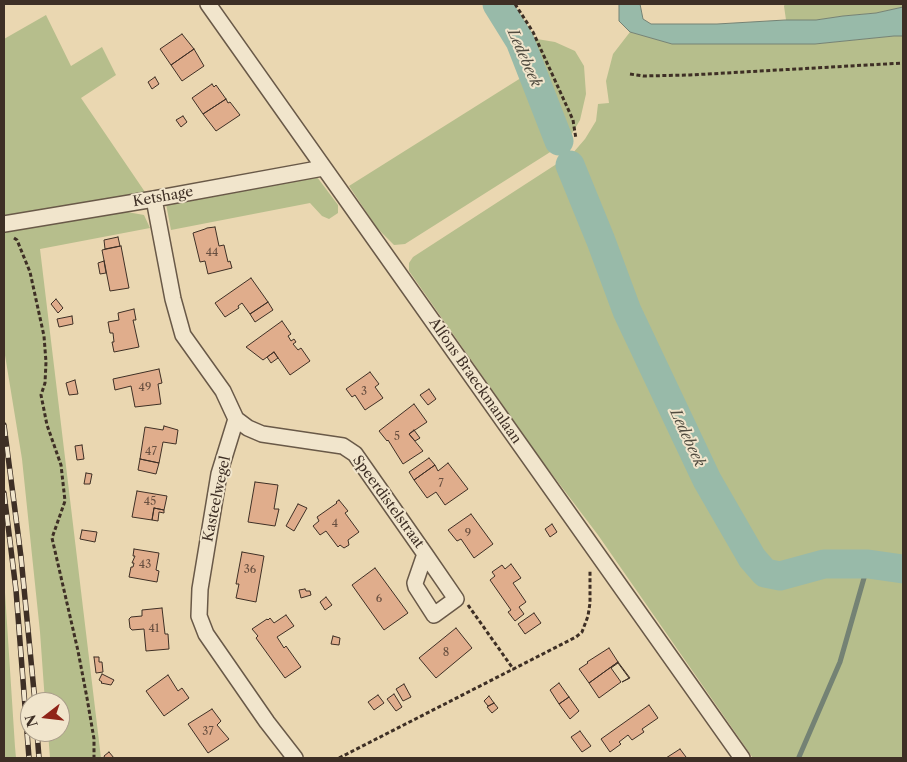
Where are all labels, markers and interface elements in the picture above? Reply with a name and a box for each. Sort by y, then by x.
water label: Ledebeek [503,26,545,90]
street label: Ketshage [132,183,194,211]
house number: 44 [206,246,218,260]
street label: Alfons Braeckmanlaan [425,315,525,447]
house number: 49 [139,381,151,395]
house number: 3 [361,385,367,399]
water label: Ledebeek [666,406,708,470]
house number: 5 [394,430,400,444]
house number: 47 [145,445,157,459]
street label: Speerdistelstraat [349,452,427,552]
street label: Kasteelwegel [200,455,234,543]
house number: 7 [438,477,444,491]
house number: 45 [144,495,156,509]
house number: 4 [332,517,338,531]
house number: 9 [465,527,471,541]
house number: 43 [139,558,151,572]
house number: 36 [244,563,256,577]
house number: 6 [376,592,382,606]
house number: 41 [149,622,159,636]
house number: 8 [443,646,449,660]
north arrow [20,692,70,742]
text: N [21,713,42,729]
house number: 37 [202,725,214,739]

